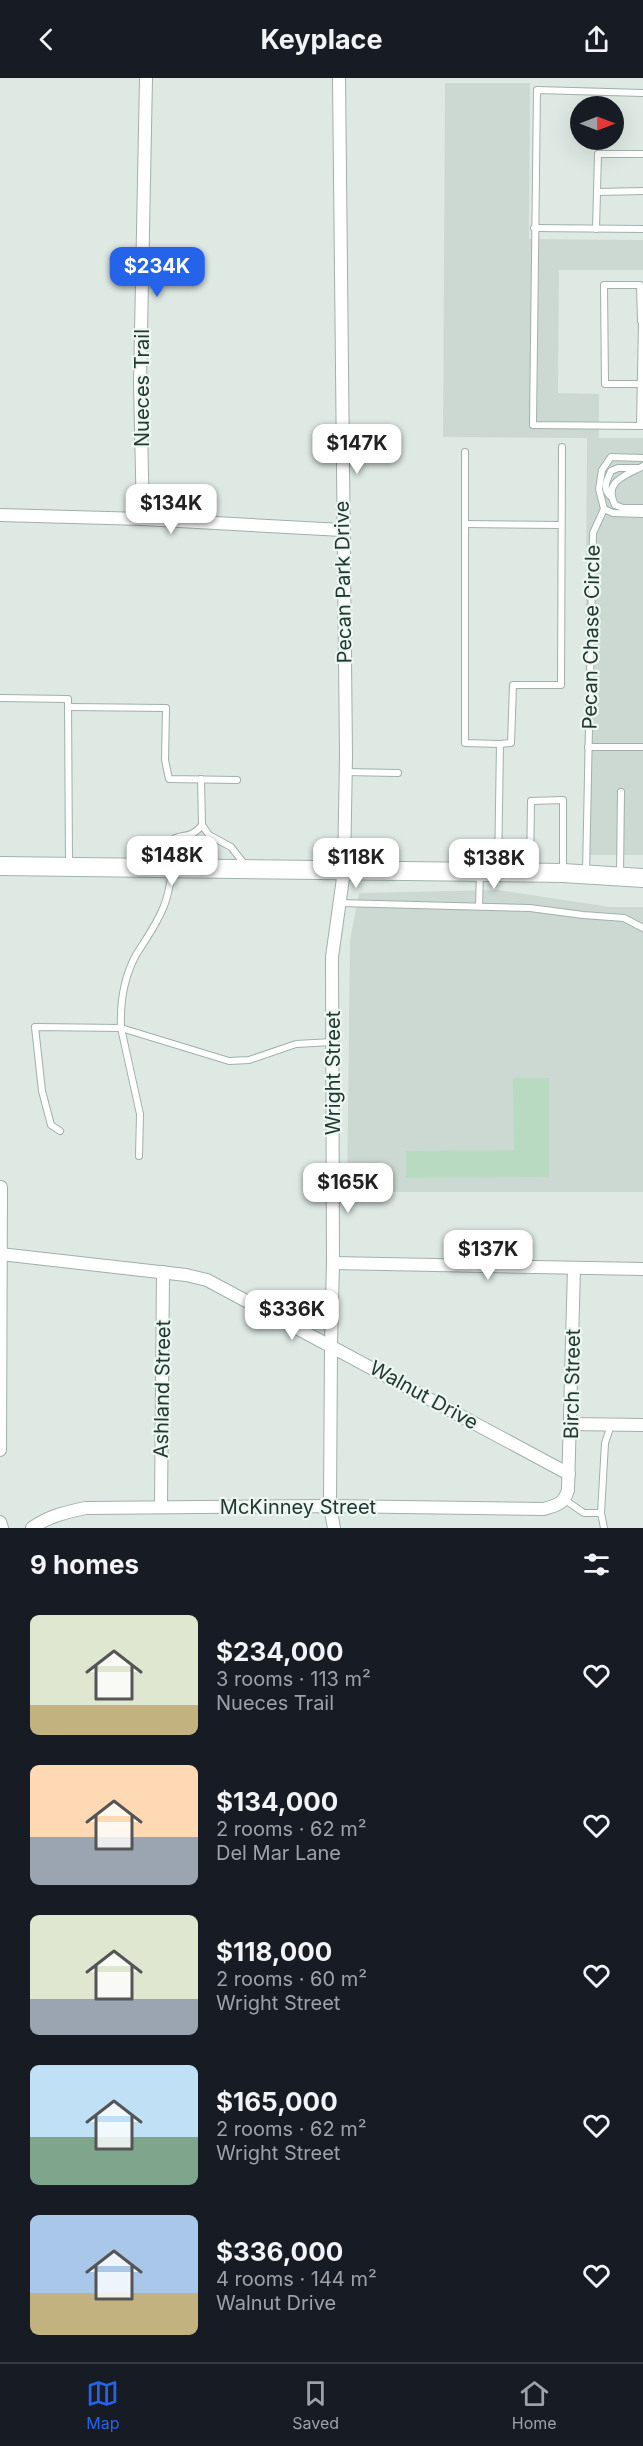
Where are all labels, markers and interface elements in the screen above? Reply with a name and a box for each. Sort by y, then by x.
icon: back [30,23,63,56]
text: Keyplace [260,23,383,56]
icon: share [580,23,613,56]
north arrow [570,96,624,150]
map controls [570,96,624,150]
pin: $234K [115,247,199,298]
text: $234K [124,254,190,278]
street label: Nueces Trail [130,329,154,447]
pin: $147K [315,424,399,475]
text: $147K [326,431,388,455]
pin: $134K [129,484,213,535]
text: $134K [140,491,202,515]
street label: Pecan Park Drive [330,500,356,664]
street label: Pecan Chase Circle [577,544,605,730]
pin: $148K [130,836,214,887]
pin: $118K [314,838,398,889]
pin: $138K [452,839,536,890]
text: $148K [141,843,203,867]
text: $118K [327,845,385,869]
text: $138K [463,846,525,870]
street label: Wright Street [321,1010,345,1135]
pin: $165K [306,1163,390,1214]
text: $165K [317,1170,379,1194]
pin: $137K [446,1230,530,1281]
text: $137K [458,1237,518,1261]
pin: $336K [250,1290,334,1341]
text: $336K [259,1297,325,1321]
street label: Ashland Street [149,1319,175,1458]
street label: Birch Street [559,1328,585,1439]
street label: Walnut Drive [366,1355,482,1435]
street label: McKinney Street [220,1495,377,1519]
icon: filters [580,1548,613,1581]
text: 9 homes [30,1549,139,1580]
text: $234,000 [216,1636,343,1667]
icon: home [78,1639,150,1711]
icon: heart [580,1659,613,1692]
text: 3 rooms · 113 m² [216,1667,371,1691]
text: Nueces Trail [216,1691,334,1715]
text: $134,000 [216,1786,338,1817]
icon: home [78,1789,150,1861]
icon: heart [580,1809,613,1842]
text: 2 rooms · 62 m² [216,1817,367,1841]
text: Del Mar Lane [216,1841,341,1865]
text: $118,000 [216,1936,332,1967]
icon: home [78,1939,150,2011]
icon: heart [580,1959,613,1992]
text: 2 rooms · 60 m² [216,1967,367,1991]
text: Wright Street [216,1991,340,2015]
text: $165,000 [216,2086,338,2117]
icon: home [78,2089,150,2161]
icon: heart [580,2109,613,2142]
text: 2 rooms · 62 m² [216,2117,367,2141]
text: Wright Street [216,2141,340,2165]
text: $336,000 [216,2236,343,2267]
icon: home [78,2239,150,2311]
icon: heart [580,2259,613,2292]
text: 4 rooms · 144 m² [216,2267,377,2291]
text: Walnut Drive [216,2291,336,2315]
tab: Map [86,2377,120,2433]
tab: Saved [292,2377,339,2433]
tab: Home [512,2377,557,2433]

